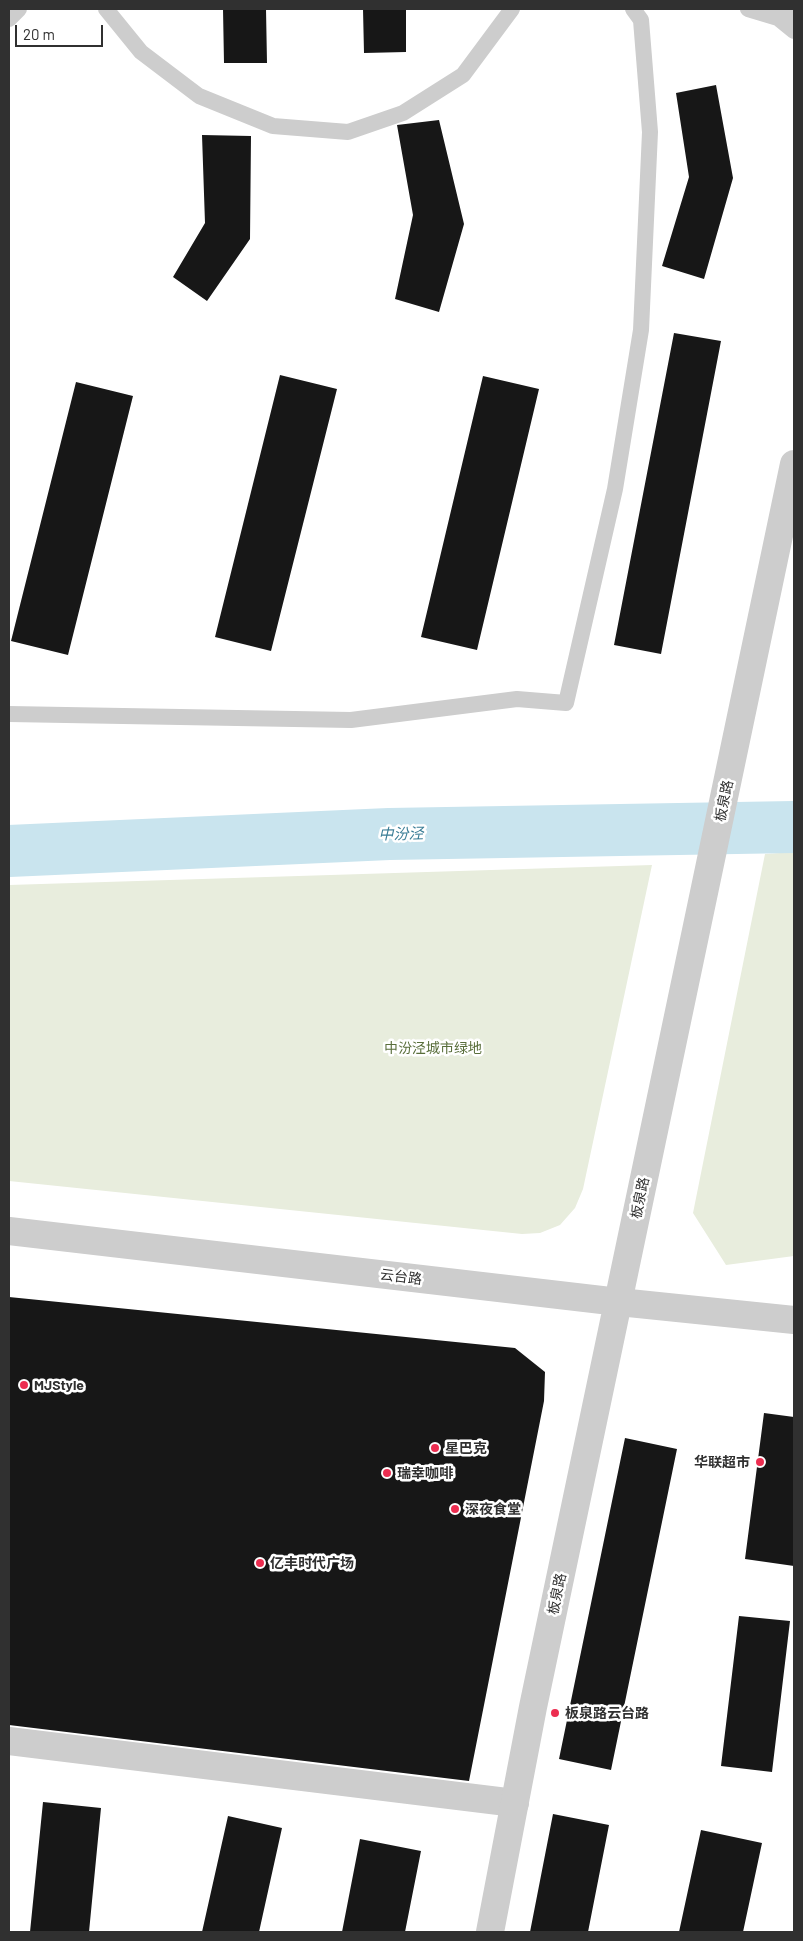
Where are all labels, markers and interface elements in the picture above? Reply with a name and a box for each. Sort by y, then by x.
scale bar [18,15,105,47]
text: 20 m [23,25,55,43]
street label: 板泉路 [711,779,737,823]
water label: 中汾泾 [378,825,424,843]
park label: 中汾泾城市绿地 [384,1040,482,1056]
street label: 板泉路 [627,1176,653,1220]
street label: 云台路 [379,1266,423,1288]
place label: MJStyle [34,1377,84,1393]
marker: MJStyle [18,1379,30,1391]
place label: 星巴克 [445,1440,487,1456]
marker: 星巴克 [429,1442,441,1454]
place label: 华联超市 [694,1454,750,1470]
marker: 华联超市 [754,1456,766,1468]
place label: 瑞幸咖啡 [397,1465,453,1481]
marker: 瑞幸咖啡 [381,1467,393,1479]
place label: 深夜食堂 [465,1501,521,1517]
marker: 深夜食堂 [449,1503,461,1515]
place label: 亿丰时代广场 [270,1555,354,1571]
marker: 亿丰时代广场 [254,1557,266,1569]
street label: 板泉路 [544,1572,570,1616]
place label: 板泉路云台路 [565,1705,649,1721]
marker: 板泉路云台路 [549,1707,561,1719]

